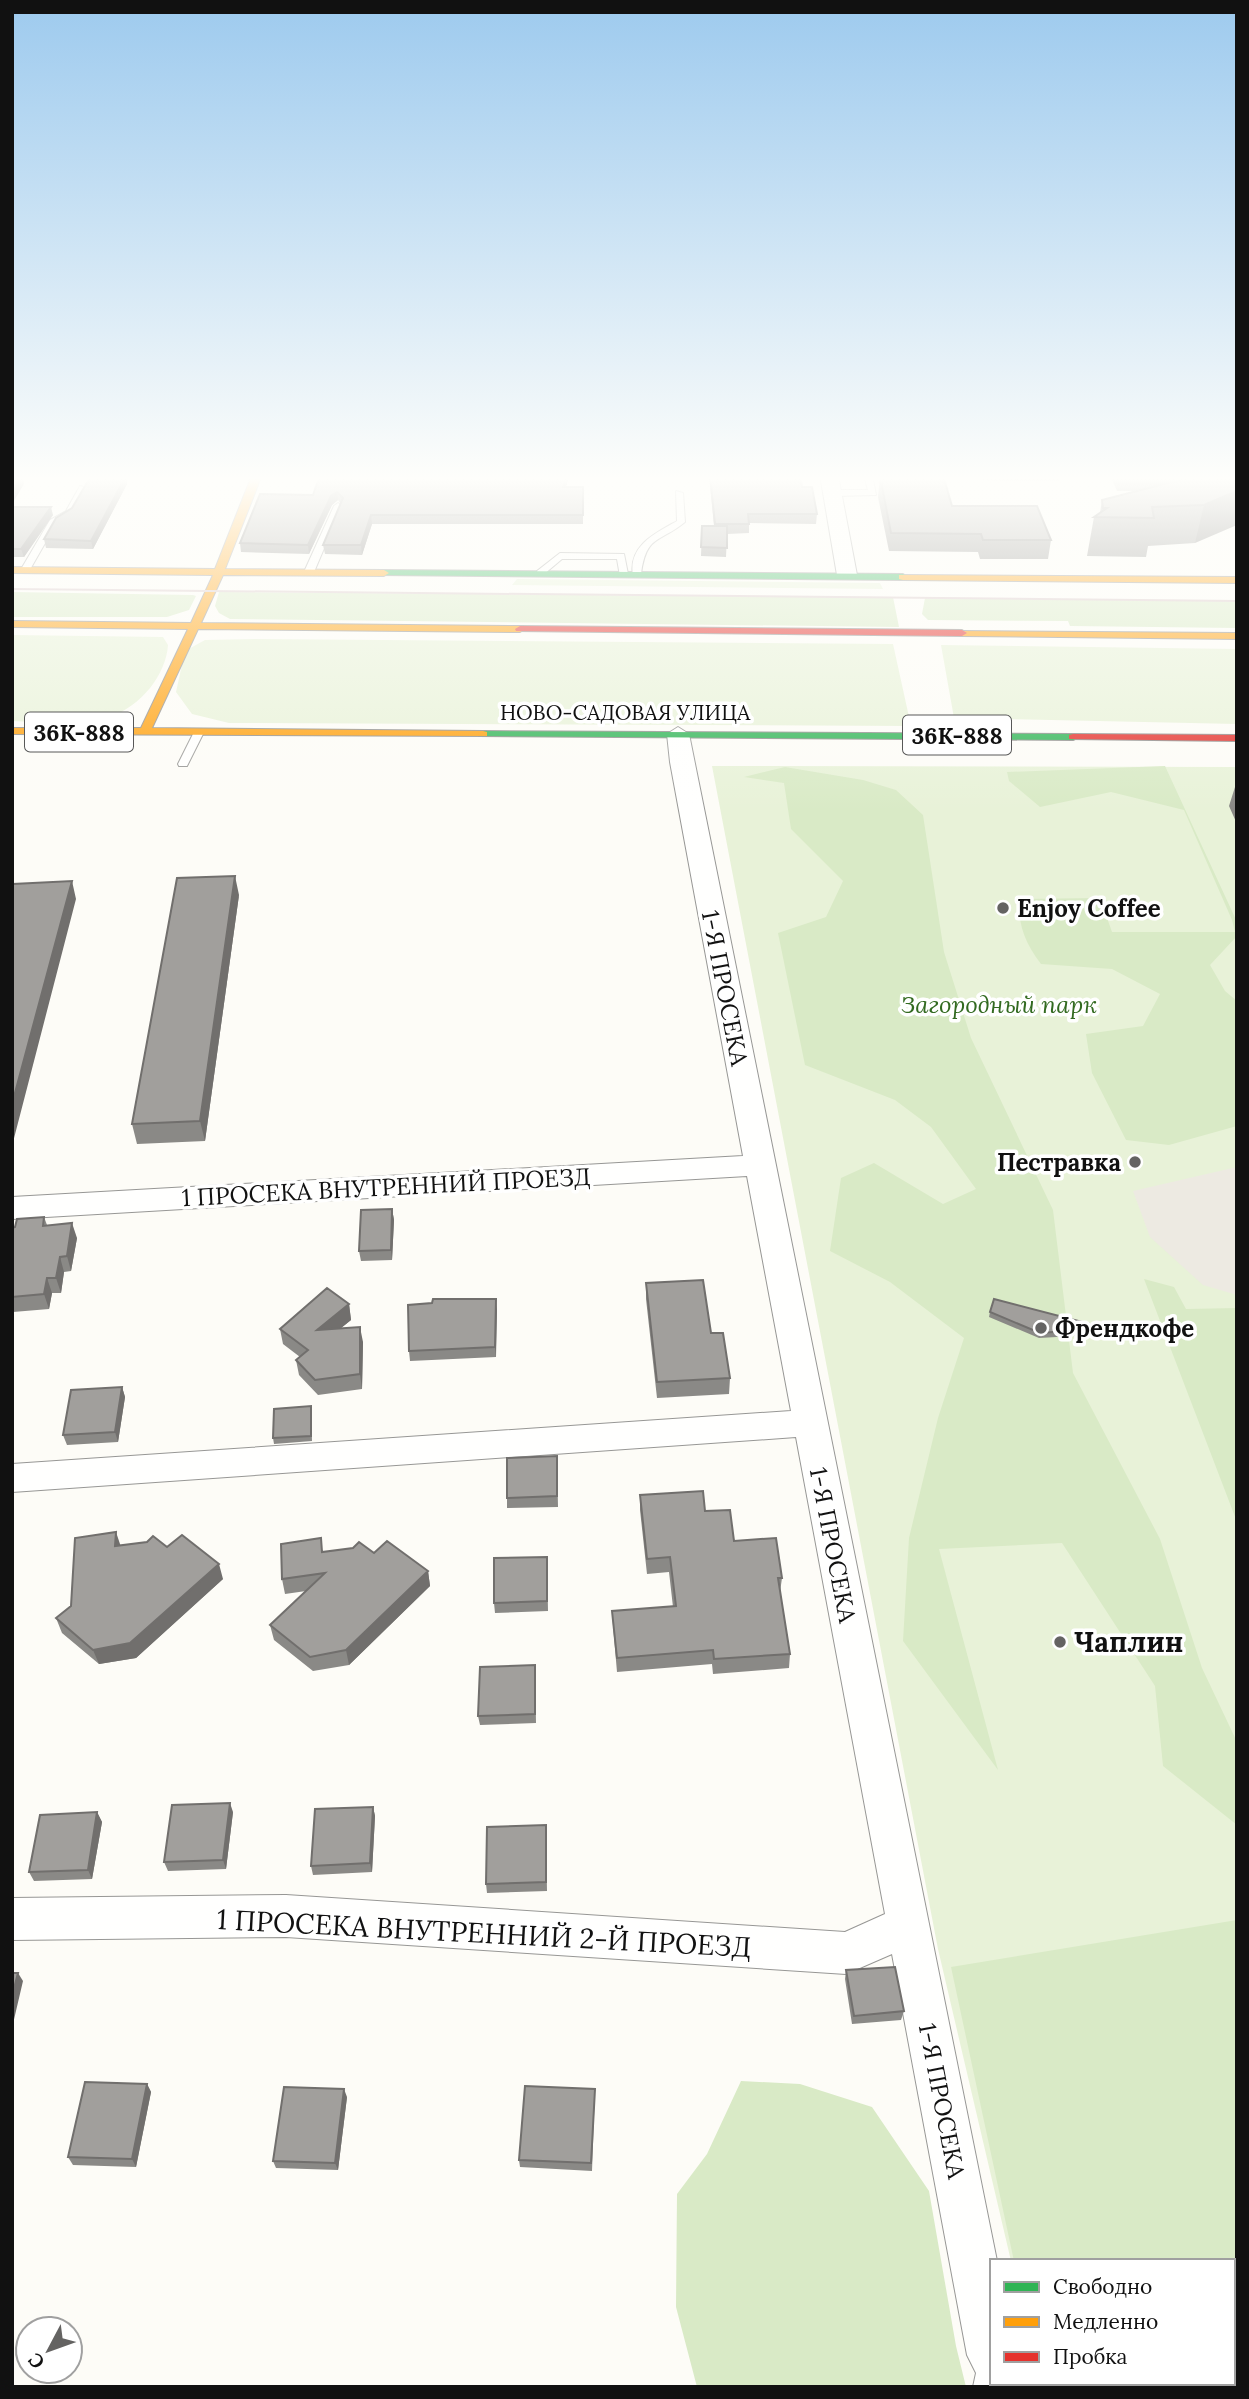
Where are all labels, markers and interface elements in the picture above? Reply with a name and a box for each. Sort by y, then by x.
street label: НОВО-САДОВАЯ УЛИЦА [500,699,751,726]
road number: 36К-888 [25,712,133,752]
road number: 36К-888 [903,716,1011,754]
place label: Enjoy Coffee [1017,893,1161,924]
marker: Enjoy Coffee [995,900,1011,916]
street label: 1-Я ПРОСЕКА [695,908,755,1069]
park label: Загородный парк [901,989,1097,1020]
place label: Пестравка [997,1147,1121,1178]
marker: Пестравка [1127,1154,1143,1170]
street label: 1 ПРОСЕКА ВНУТРЕННИЙ ПРОЕЗД [181,1161,591,1213]
place label: Френдкофе [1055,1313,1194,1344]
marker: Френдкофе [1033,1320,1049,1336]
street label: 1-Я ПРОСЕКА [803,1465,863,1626]
place label: Чаплин [1074,1624,1183,1660]
marker: Чаплин [1052,1634,1068,1650]
street label: 1 ПРОСЕКА ВНУТРЕННИЙ 2-Й ПРОЕЗД [216,1901,752,1965]
street label: 1-Я ПРОСЕКА [912,2021,972,2182]
legend [990,2259,1235,2385]
text: Свободно [1053,2273,1152,2300]
text: Медленно [1053,2308,1158,2335]
north arrow [14,2315,84,2385]
text: Пробка [1053,2343,1128,2370]
text: С [23,2348,50,2374]

